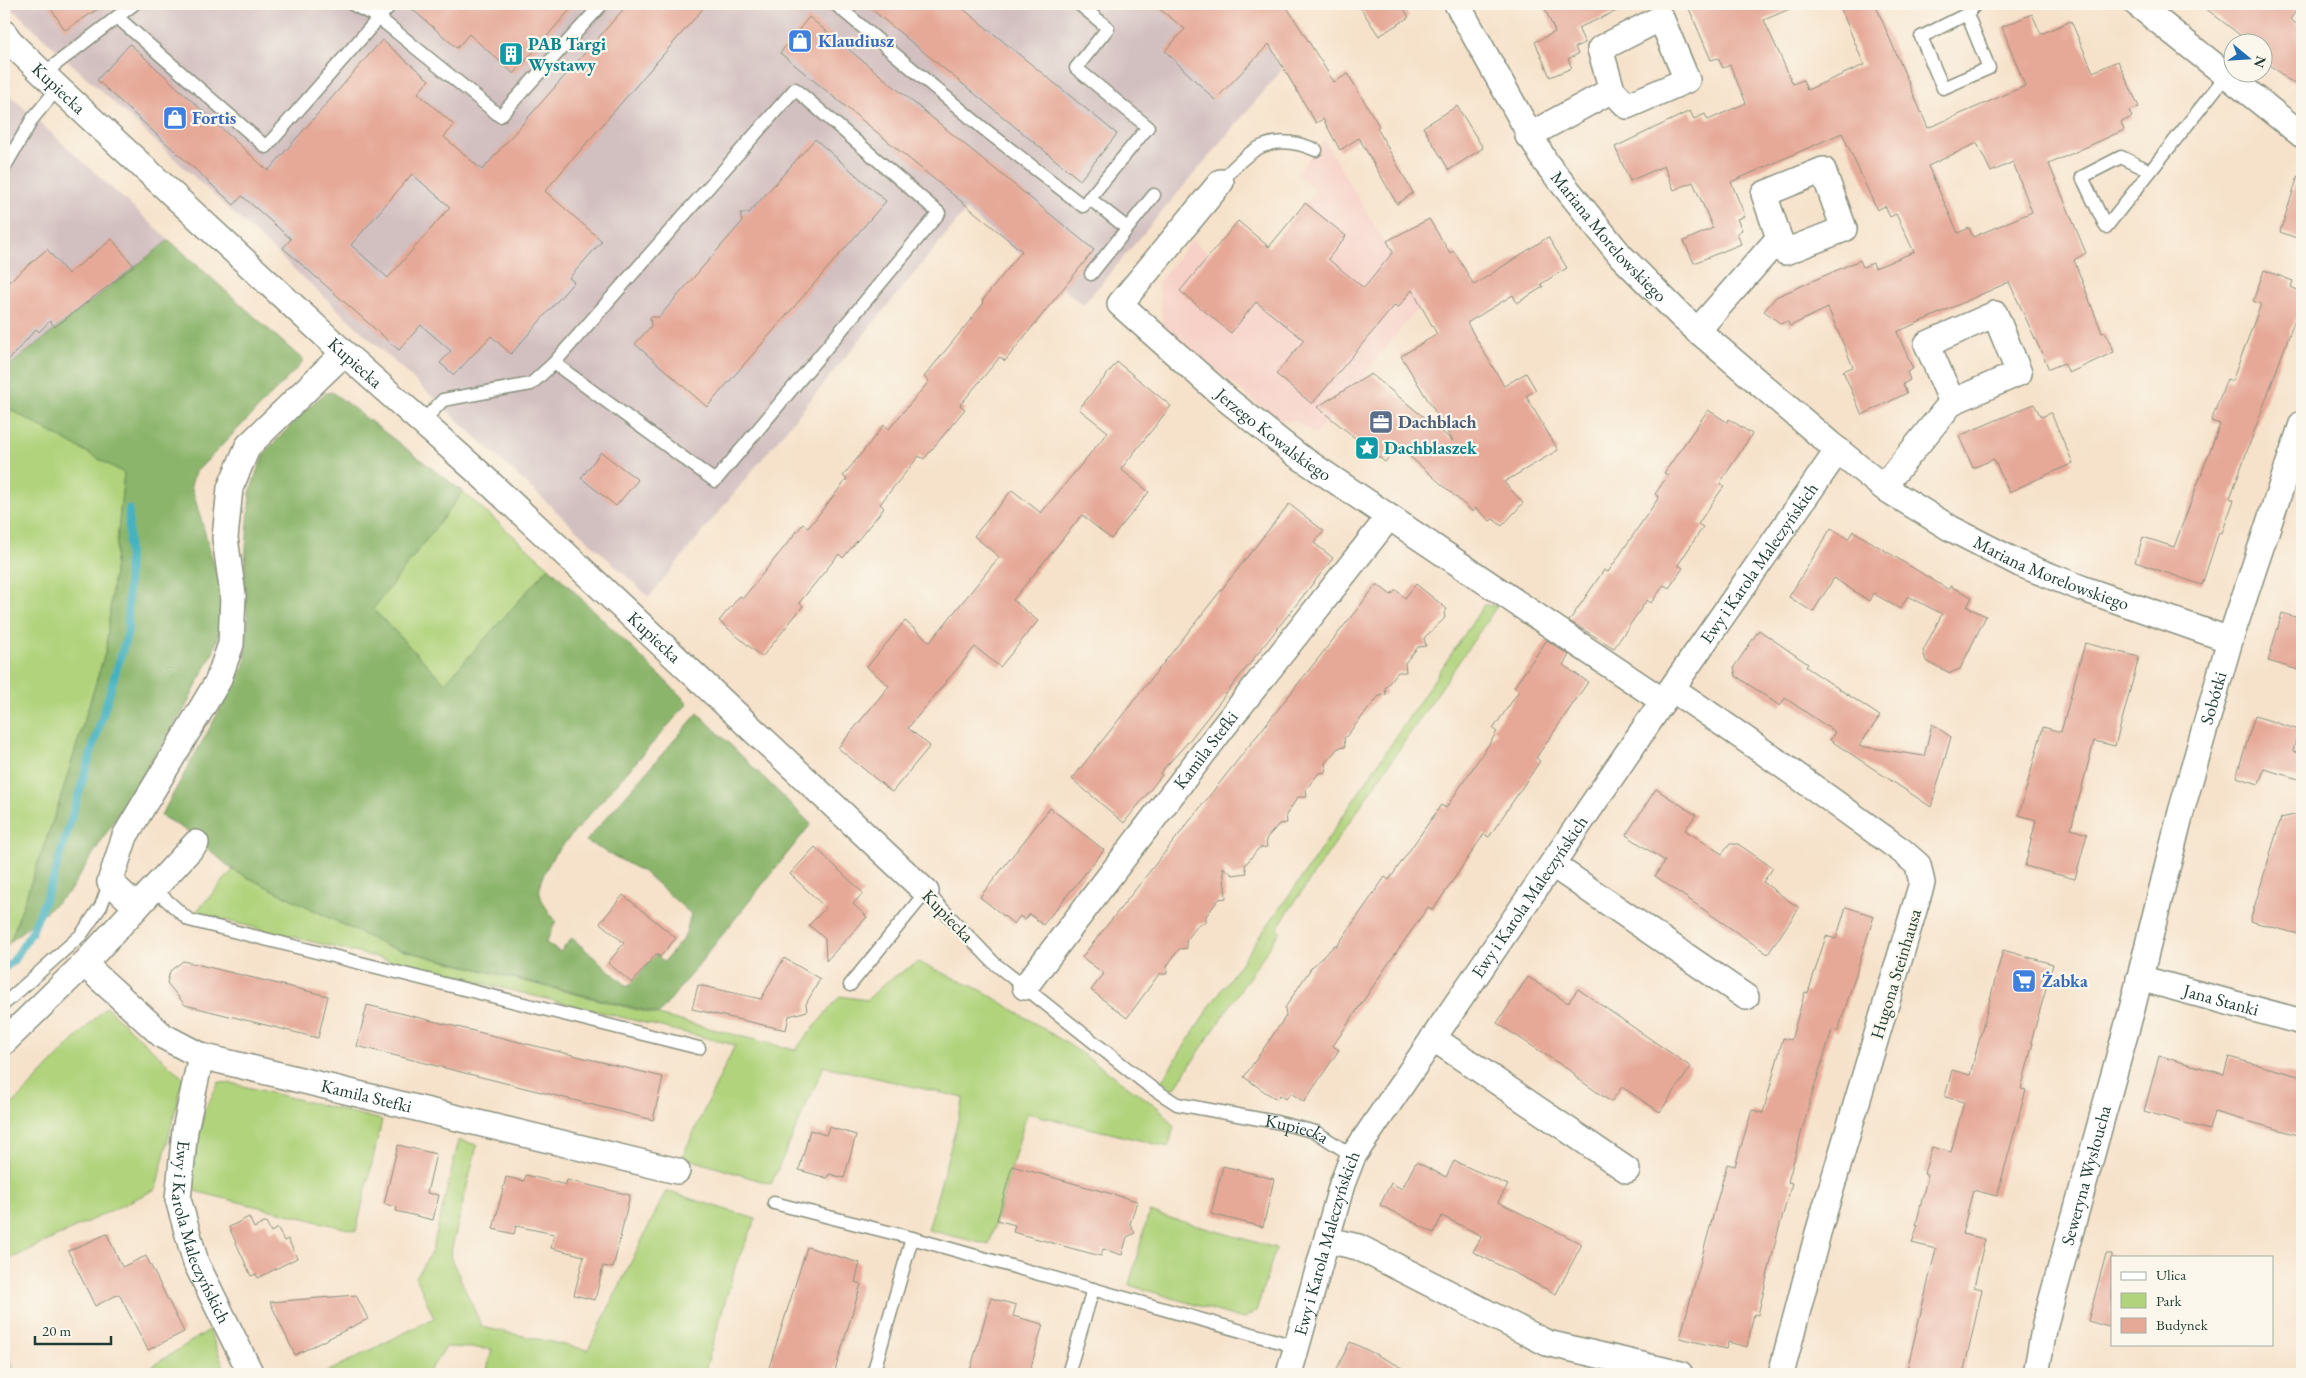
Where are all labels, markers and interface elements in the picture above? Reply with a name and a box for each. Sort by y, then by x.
shop icon: Klaudiusz [787,28,813,54]
place label: Klaudiusz [818,29,894,52]
place label: PAB Targi Wystawy [528,32,607,76]
north arrow [2224,32,2274,82]
building icon: PAB Targi Wystawy [498,41,524,67]
text: N [2250,54,2271,71]
street label: Kupiecka [27,57,91,119]
shop icon: Fortis [162,105,188,131]
place label: Fortis [192,106,236,129]
street label: Mariana Morelowskiego [1546,166,1672,307]
street label: Kupiecka [323,332,388,393]
street label: Jerzego Kowalskiego [1209,381,1336,486]
office icon: Dachblach [1368,409,1394,435]
place label: Dachblach [1398,410,1477,433]
place icon: Dachblaszek [1354,435,1380,461]
place label: Dachblaszek [1384,436,1478,459]
street label: Ewy i Karola Maleczyńskich [1695,478,1823,648]
street label: Mariana Morelowskiego [1970,530,2132,615]
street label: Kupiecka [623,606,687,668]
street label: Sobótki [2194,668,2232,727]
street label: Kamila Stefki [1168,706,1243,794]
street label: Ewy i Karola Maleczyńskich [1466,811,1593,982]
street label: Kupiecka [917,884,980,948]
street label: Hugona Steinhausa [1865,905,1926,1042]
supermarket icon: Żabka [2011,968,2037,994]
place label: Żabka [2042,969,2088,992]
street label: Jana Stanki [2179,978,2262,1021]
street label: Kamila Stefki [319,1073,415,1118]
street label: Seweryna Wysłoucha [2055,1102,2116,1248]
street label: Kupiecka [1263,1108,1334,1149]
street label: Ewy i Karola Maleczyńskich [167,1139,236,1327]
street label: Ewy i Karola Maleczyńskich [1288,1148,1365,1338]
legend [2111,1256,2274,1346]
text: Ulica [2156,1265,2186,1284]
text: Park [2156,1291,2183,1310]
scale bar [35,1313,111,1345]
text: Budynek [2156,1315,2209,1334]
text: 20 m [42,1321,71,1340]

